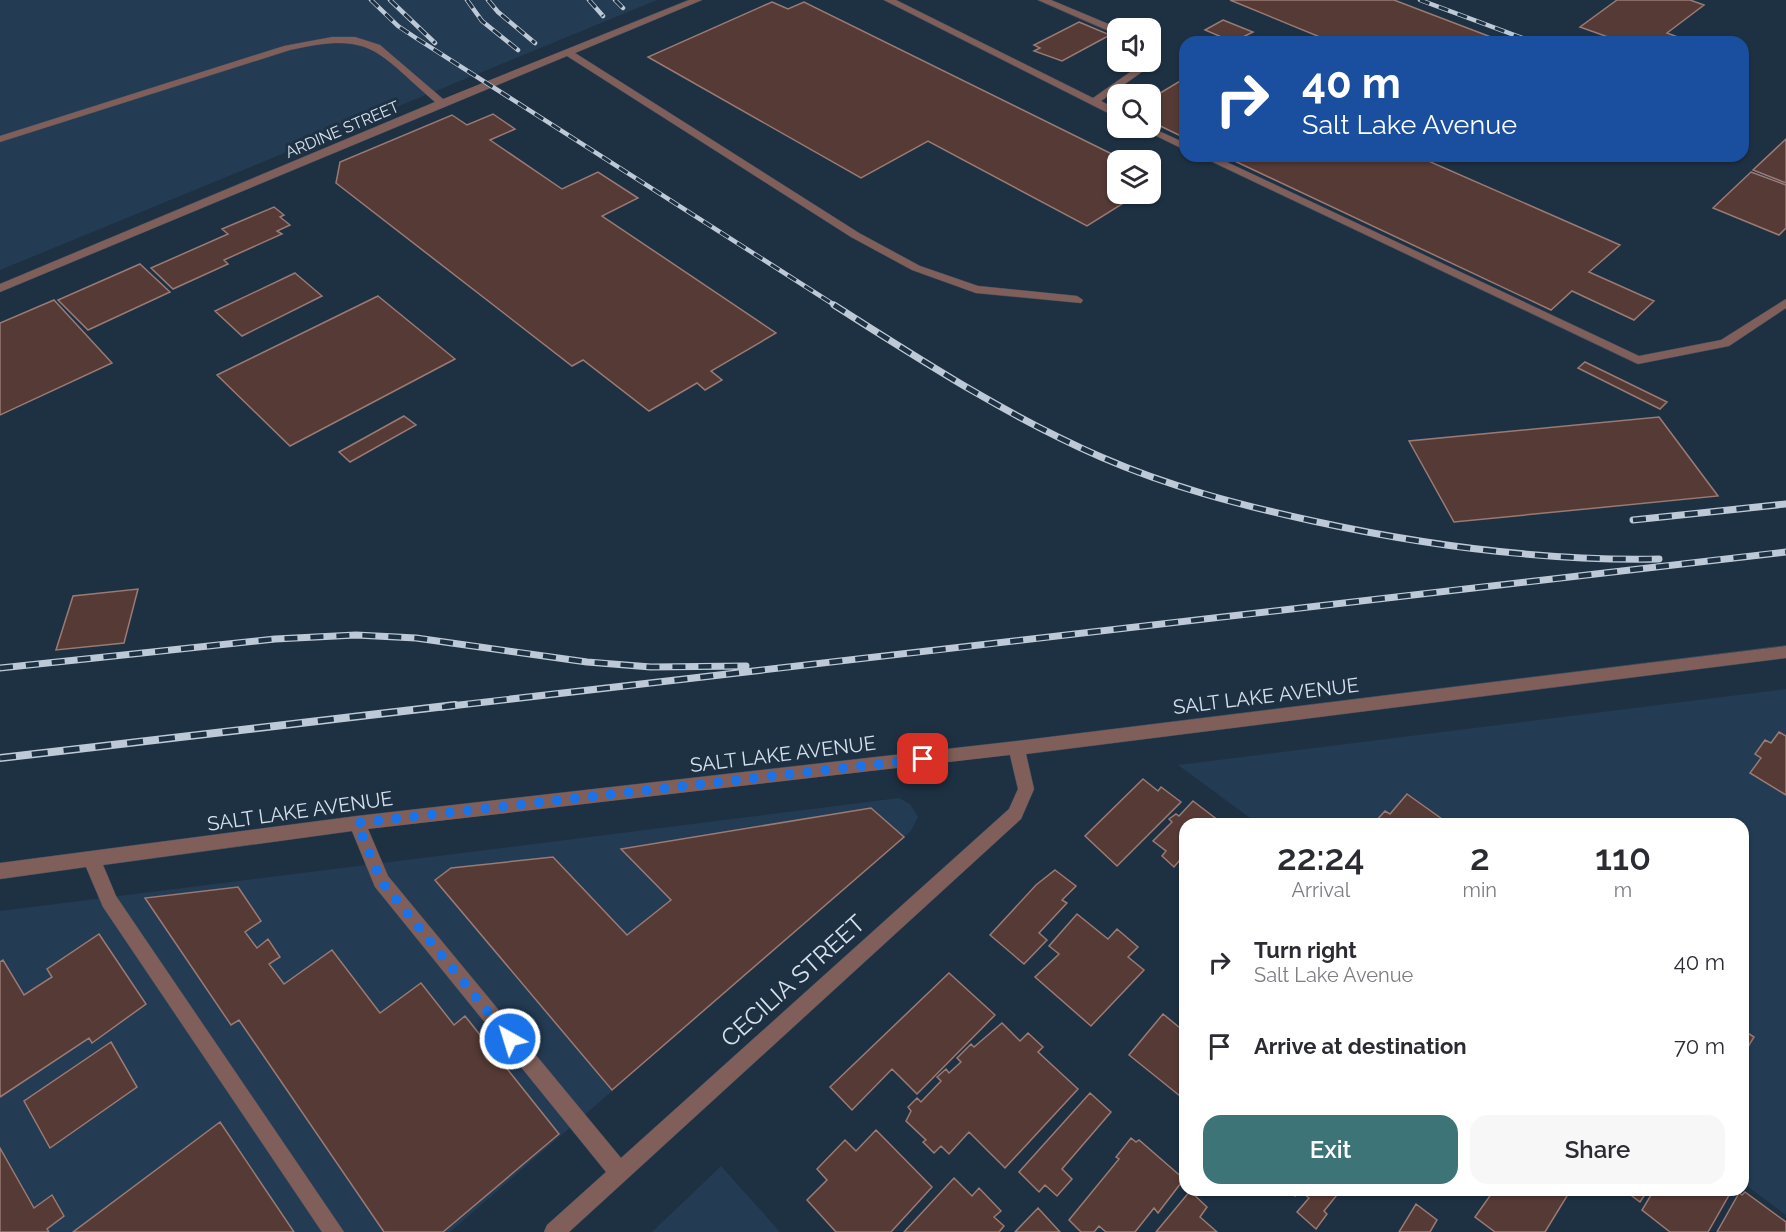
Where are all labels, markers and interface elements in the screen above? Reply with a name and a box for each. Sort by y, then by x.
map controls [1107,18,1161,204]
button: sound [1107,18,1161,72]
text: 40 m [1302,59,1401,108]
icon: right [1203,60,1281,138]
button: search [1107,84,1161,138]
street label: ARDINE STREET [282,97,402,162]
text: Salt Lake Avenue [1302,109,1517,140]
button: layers [1107,150,1161,204]
street label: SALT LAKE AVENUE [1172,673,1360,719]
street label: SALT LAKE AVENUE [689,731,877,777]
pin [897,733,948,784]
icon: arrive [906,742,939,775]
street label: SALT LAKE AVENUE [206,786,394,836]
text: 22:24 [1277,836,1365,878]
text: 2 [1470,836,1490,878]
text: 110 [1595,836,1651,878]
text: Arrival [1291,878,1350,902]
text: min [1463,878,1497,902]
text: m [1614,878,1632,902]
street label: CECILIA STREET [715,908,871,1053]
text: Turn right [1254,937,1357,963]
icon: right [1203,946,1236,979]
text: 40 m [1674,949,1725,975]
text: Salt Lake Avenue [1254,963,1413,987]
position arrow [478,1007,542,1071]
icon: arrive [1203,1030,1236,1063]
text: Arrive at destination [1254,1033,1467,1059]
text: 70 m [1674,1033,1725,1059]
button: Exit [1203,1115,1458,1184]
button: Share [1470,1115,1725,1184]

